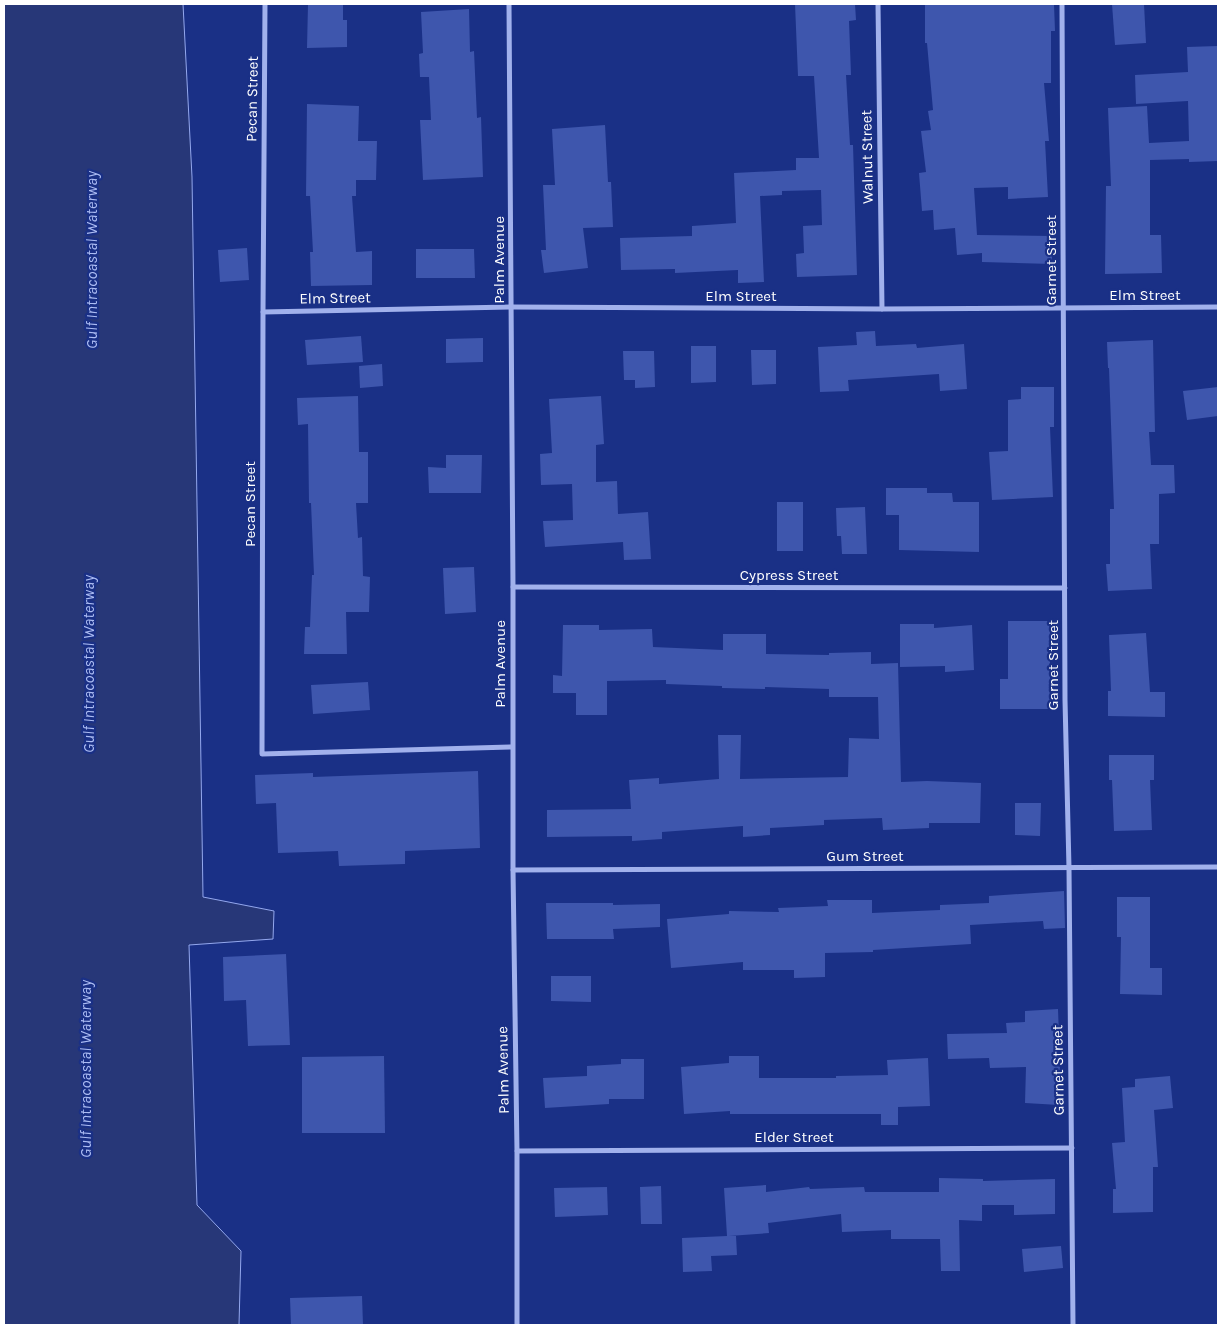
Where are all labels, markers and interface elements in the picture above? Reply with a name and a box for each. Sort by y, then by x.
street label: Pecan Street [242,56,262,142]
street label: Walnut Street [857,110,877,204]
water label: Gulf Intracoastal Waterway [82,170,101,349]
street label: Garnet Street [1042,214,1060,305]
street label: Palm Avenue [490,216,508,304]
street label: Elm Street [1109,286,1181,304]
street label: Elm Street [705,287,777,305]
street label: Elm Street [299,288,371,308]
street label: Pecan Street [241,461,259,547]
street label: Cypress Street [740,566,839,584]
water label: Gulf Intracoastal Waterway [79,574,98,753]
street label: Garnet Street [1044,619,1062,710]
street label: Palm Avenue [491,620,509,708]
street label: Gum Street [826,847,904,865]
water label: Gulf Intracoastal Waterway [76,979,95,1158]
street label: Garnet Street [1048,1024,1068,1115]
street label: Palm Avenue [493,1026,513,1114]
street label: Elder Street [754,1128,834,1146]

